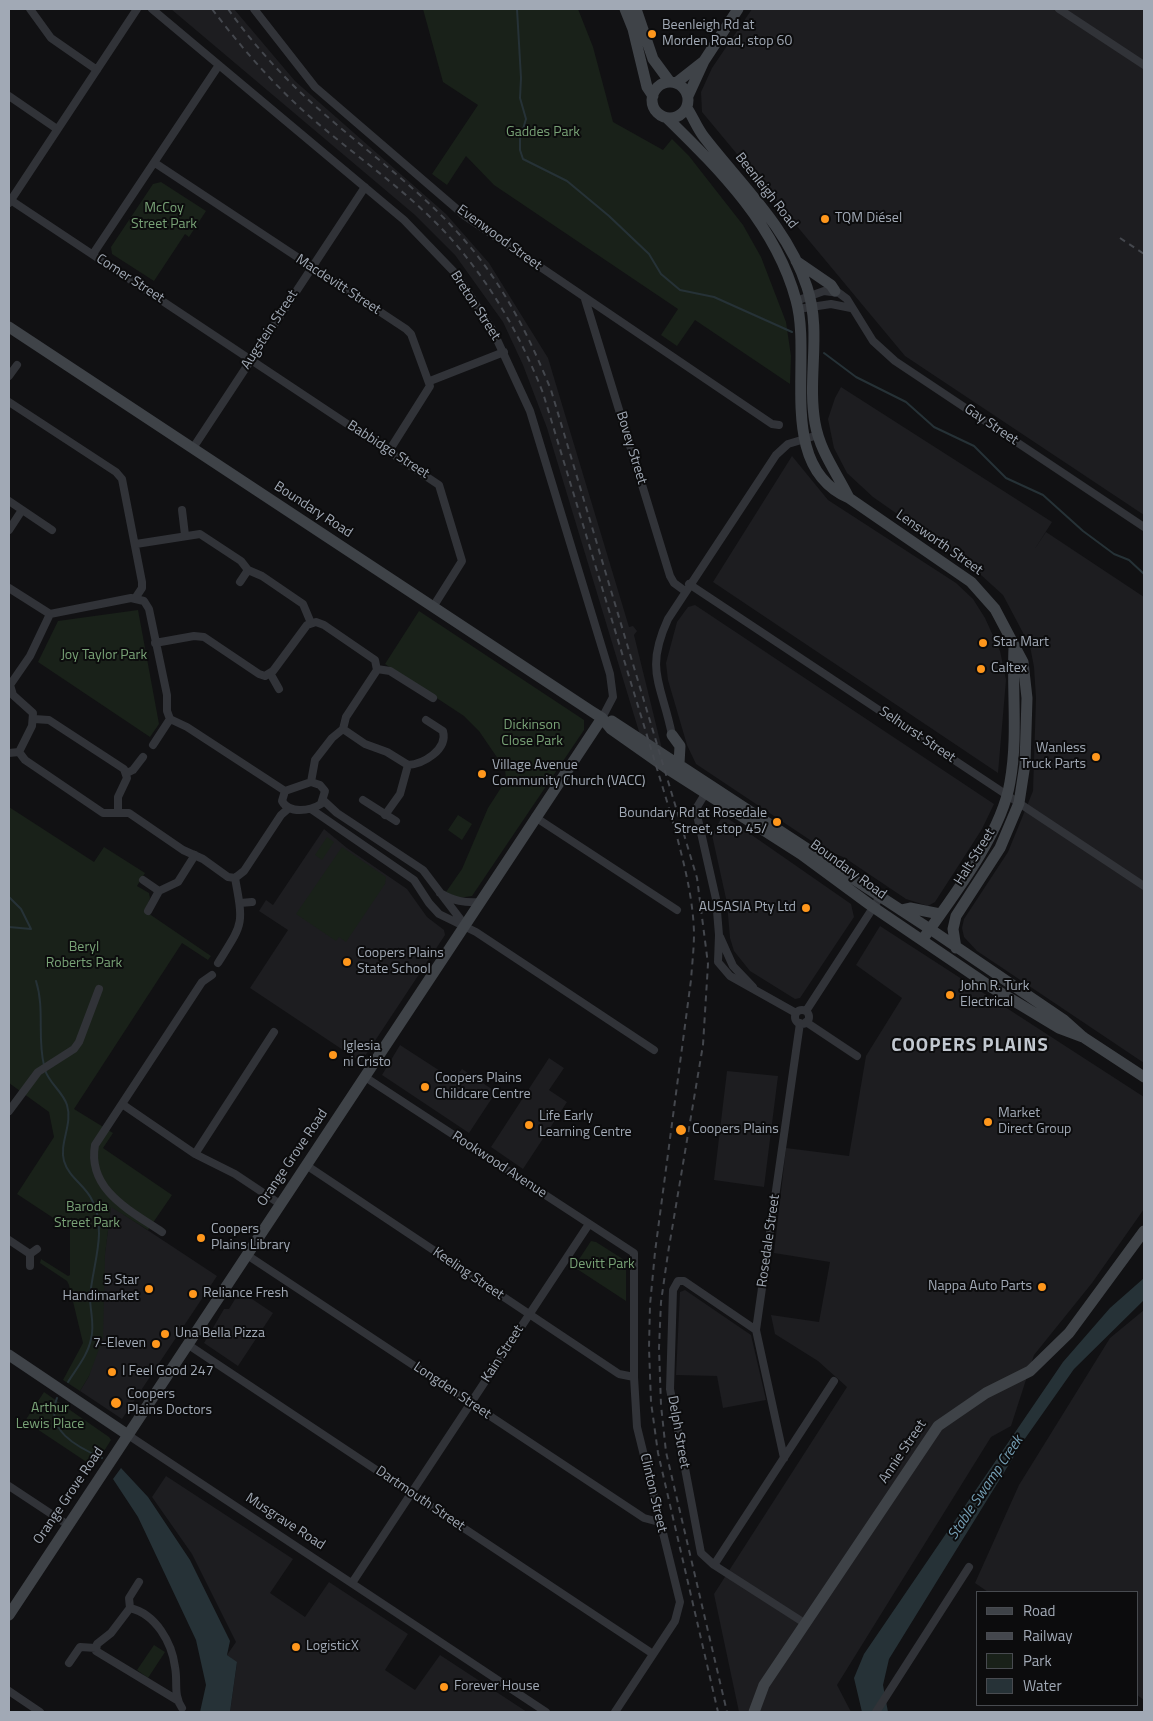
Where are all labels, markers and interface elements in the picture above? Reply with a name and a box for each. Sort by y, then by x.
place label: Beenleigh Rd at Morden Road, stop 60 [662,18,792,50]
marker: Beenleigh Rd at Morden Road, stop 60 [646,28,658,40]
park label: Gaddes Park [506,125,580,141]
street label: Beenleigh Road [731,150,801,232]
park label: McCoy Street Park [131,201,197,233]
street label: Evenwood Street [453,202,545,274]
place label: TQM Diésel [835,211,902,227]
marker: TQM Diésel [819,213,831,225]
street label: Comer Street [93,251,167,307]
street label: Macdevitt Street [292,251,384,319]
street label: Breton Street [446,268,504,344]
street label: Augstein Street [238,287,302,373]
street label: Gay Street [961,401,1021,449]
street label: Bovey Street [612,410,650,486]
street label: Babbidge Street [344,417,432,483]
street label: Boundary Road [271,478,355,542]
street label: Lensworth Street [892,507,986,579]
place label: Star Mart [993,635,1049,651]
marker: Star Mart [977,637,989,649]
park label: Joy Taylor Park [61,648,147,664]
place label: Caltex [991,661,1027,677]
marker: Caltex [975,663,987,675]
street label: Selhurst Street [876,703,958,767]
park label: Dickinson Close Park [501,718,563,750]
place label: Wanless Truck Parts [1020,741,1086,774]
marker: Wanless Truck Parts [1090,751,1102,763]
place label: Village Avenue Community Church (VACC) [492,758,645,790]
marker: Village Avenue Community Church (VACC) [476,768,488,780]
place label: Boundary Rd at Rosedale Street, stop 45/ [619,806,767,839]
marker: Boundary Rd at Rosedale Street, stop 45/ [771,816,783,828]
street label: Halt Street [951,826,999,888]
street label: Boundary Road [807,837,889,903]
place label: AUSASIA Pty Ltd [699,900,796,916]
marker: AUSASIA Pty Ltd [800,902,812,914]
park label: Beryl Roberts Park [46,940,122,972]
place label: Coopers Plains State School [357,946,444,979]
marker: Coopers Plains State School [341,956,353,968]
place label: John R. Turk Electrical [960,979,1029,1012]
marker: John R. Turk Electrical [944,989,956,1001]
district label: COOPERS PLAINS [889,1035,1051,1057]
place label: Iglesia ni Cristo [343,1039,391,1072]
marker: Iglesia ni Cristo [327,1049,339,1061]
place label: Coopers Plains Childcare Centre [435,1071,531,1104]
marker: Coopers Plains Childcare Centre [419,1081,431,1093]
street label: Orange Grove Road [254,1106,332,1210]
place label: Market Direct Group [998,1106,1071,1138]
place label: Life Early Learning Centre [539,1109,632,1142]
marker: Market Direct Group [982,1116,994,1128]
marker: Life Early Learning Centre [523,1119,535,1131]
place label: Coopers Plains [692,1122,779,1138]
marker: Coopers Plains [674,1123,688,1137]
street label: Rookwood Avenue [448,1128,550,1202]
street label: Rosedale Street [754,1194,784,1288]
park label: Baroda Street Park [54,1200,120,1232]
place label: Coopers Plains Library [211,1222,290,1254]
marker: Coopers Plains Library [195,1232,207,1244]
street label: Keeling Street [429,1244,507,1304]
park label: Devitt Park [569,1257,635,1273]
place label: 5 Star Handimarket [63,1273,139,1305]
place label: Nappa Auto Parts [928,1279,1032,1295]
marker: Nappa Auto Parts [1036,1281,1048,1293]
marker: 5 Star Handimarket [143,1283,155,1295]
place label: Reliance Fresh [203,1286,288,1302]
marker: Reliance Fresh [187,1288,199,1300]
street label: Kain Street [478,1322,528,1386]
place label: Una Bella Pizza [175,1326,265,1342]
marker: Una Bella Pizza [159,1328,171,1340]
place label: 7-Eleven [93,1336,146,1352]
marker: 7-Eleven [150,1338,162,1350]
street label: Longden Street [410,1359,494,1423]
place label: I Feel Good 247 [122,1364,214,1380]
marker: I Feel Good 247 [106,1366,118,1378]
place label: Coopers Plains Doctors [127,1387,212,1420]
street label: Delph Street [663,1394,693,1470]
marker: Coopers Plains Doctors [109,1396,123,1410]
park label: Arthur Lewis Place [16,1401,84,1434]
street label: Annie Street [876,1417,930,1487]
water label: Stable Swamp Creek [945,1433,1027,1543]
street label: Orange Grove Road [30,1444,108,1548]
street label: Clinton Street [636,1452,670,1534]
street label: Dartmouth Street [372,1463,468,1535]
street label: Musgrave Road [242,1490,328,1554]
legend [976,1591,1138,1706]
text: Road [1023,1599,1055,1622]
text: Railway [1023,1624,1073,1647]
place label: LogisticX [306,1639,359,1655]
marker: LogisticX [290,1641,302,1653]
text: Park [1023,1649,1052,1672]
text: Water [1023,1674,1062,1697]
place label: Forever House [454,1679,540,1695]
marker: Forever House [438,1681,450,1693]

